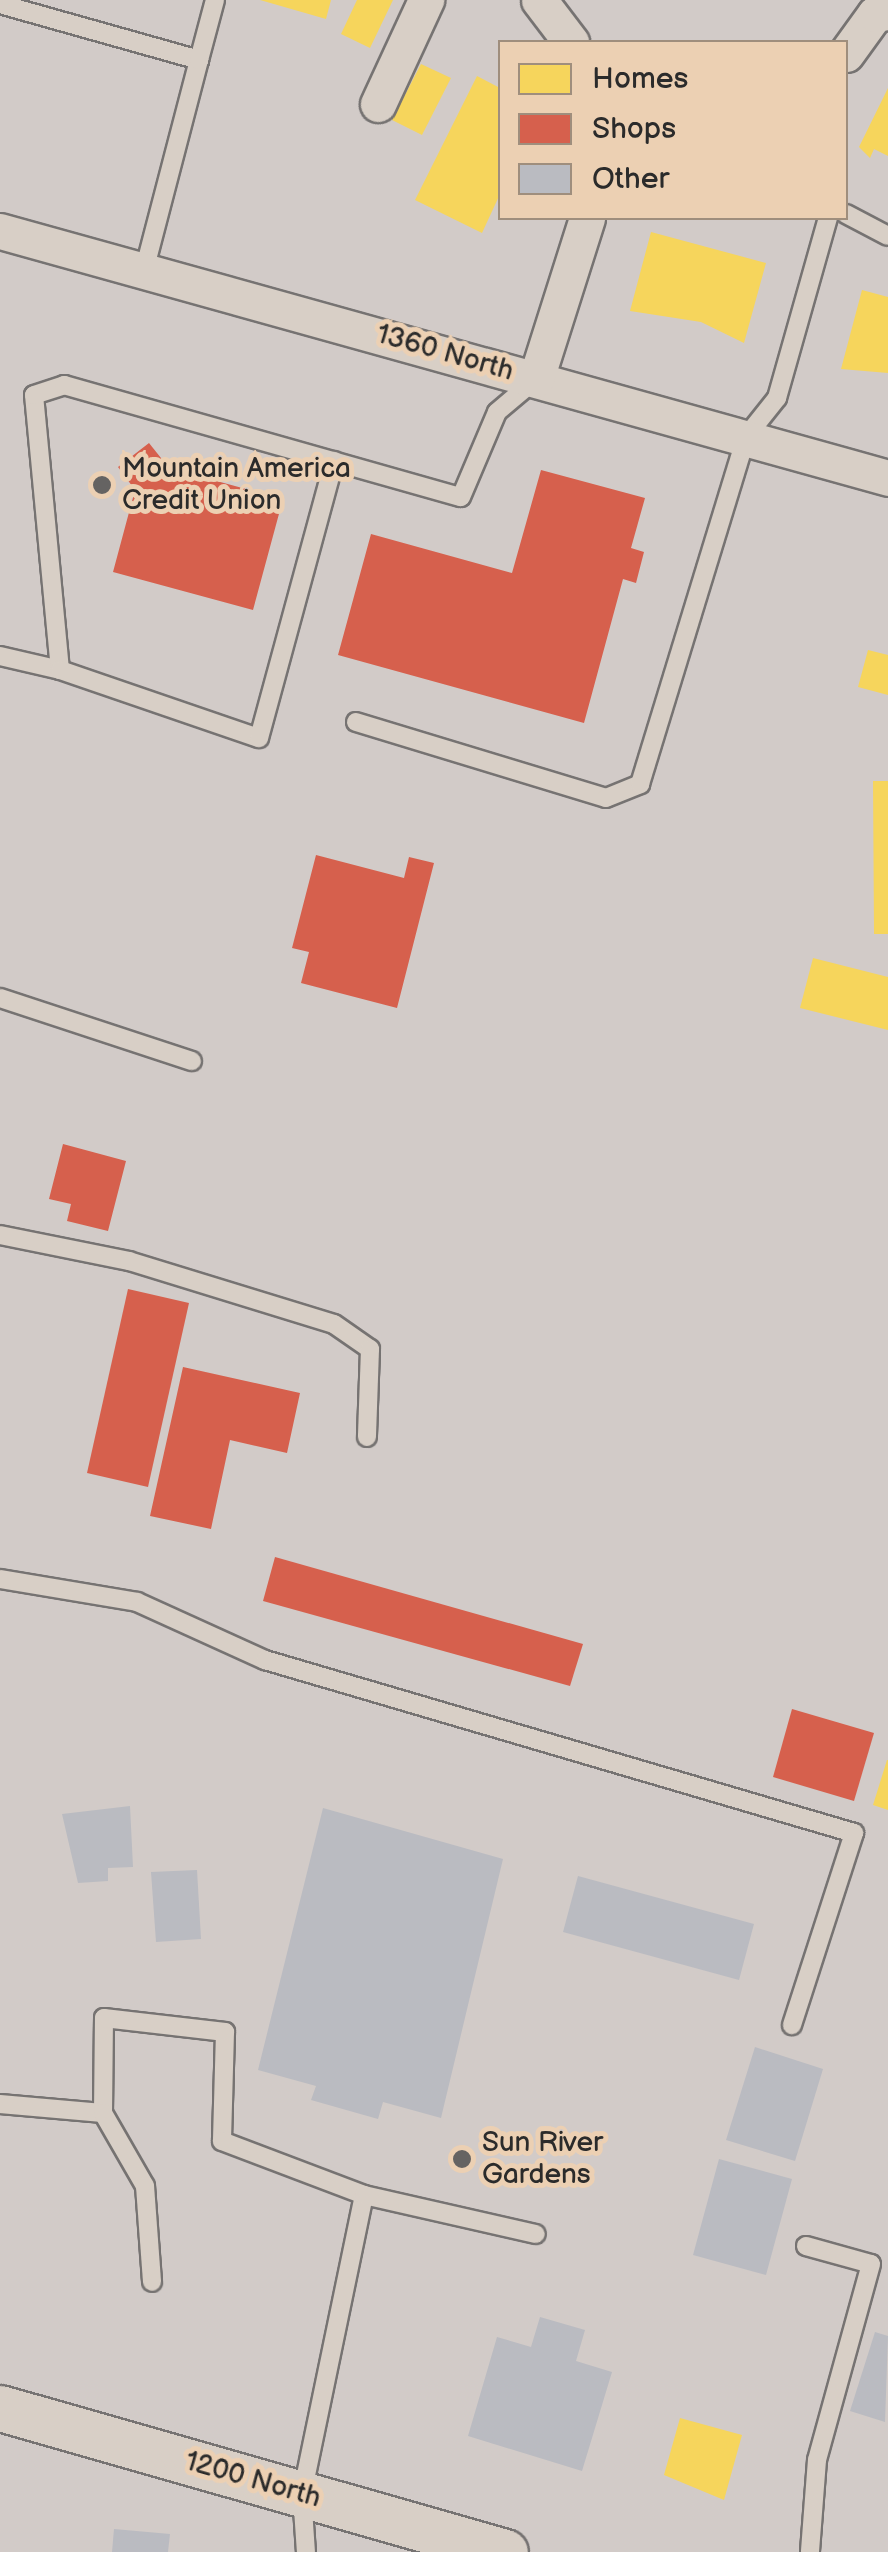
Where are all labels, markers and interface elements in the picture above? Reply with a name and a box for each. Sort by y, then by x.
legend [498,40,848,220]
text: Homes [592,61,688,97]
text: Shops [592,111,676,147]
text: Other [592,161,669,197]
street label: 1360 North [373,317,517,389]
place label: Mountain America Credit Union [122,452,351,518]
marker: Mountain America Credit Union [91,474,113,496]
place label: Sun River Gardens [482,2126,603,2192]
marker: Sun River Gardens [451,2148,473,2170]
street label: 1200 North [181,2445,325,2515]

